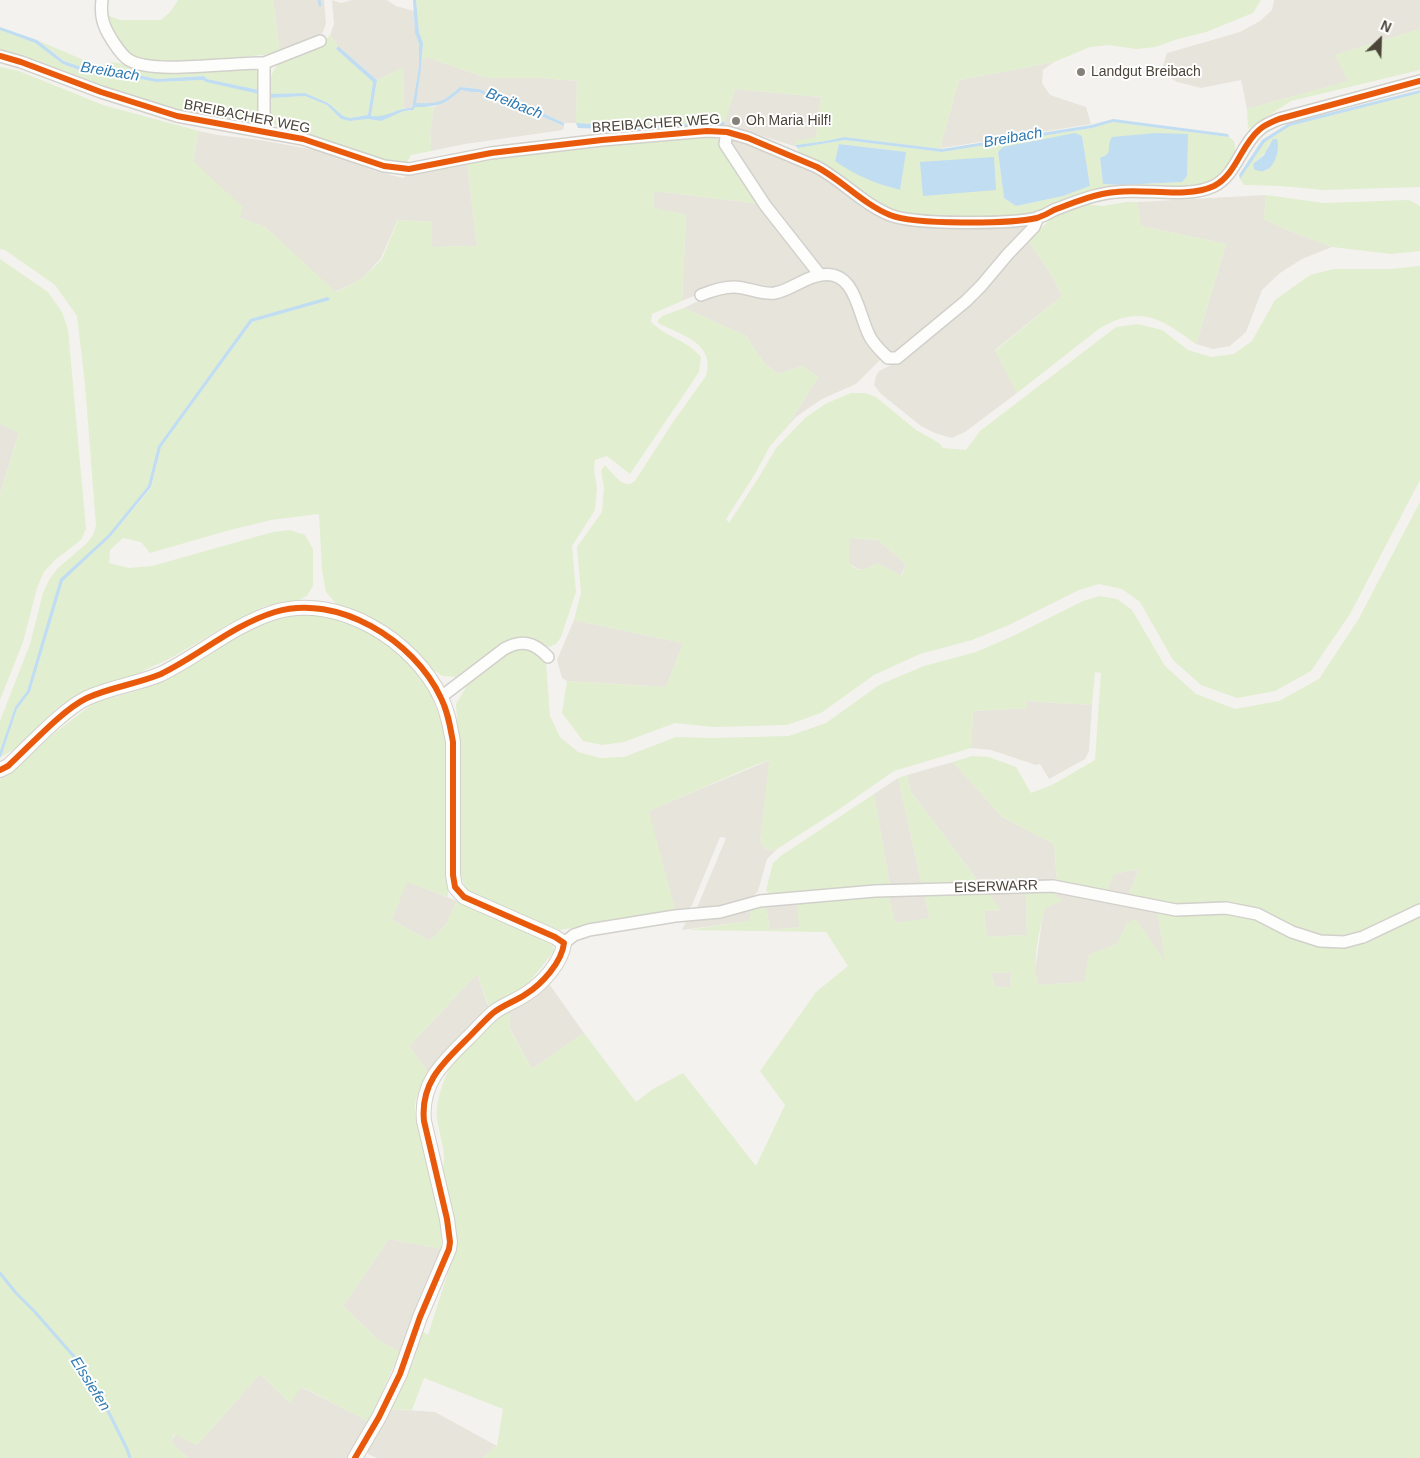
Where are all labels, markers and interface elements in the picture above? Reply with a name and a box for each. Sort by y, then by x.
north arrow [1355,15,1405,65]
text: N [1378,17,1394,36]
water label: Breibach [79,58,141,86]
place label: Landgut Breibach [1091,64,1201,80]
marker: Landgut Breibach [1075,66,1087,78]
water label: Breibach [483,85,545,123]
street label: BREIBACHER WEG [182,97,312,137]
street label: BREIBACHER WEG [591,111,721,137]
place label: Oh Maria Hilf! [746,113,832,129]
marker: Oh Maria Hilf! [730,115,742,127]
water label: Breibach [982,124,1044,152]
street label: EISERWARR [954,877,1038,897]
water label: Elssiefen [66,1353,114,1415]

